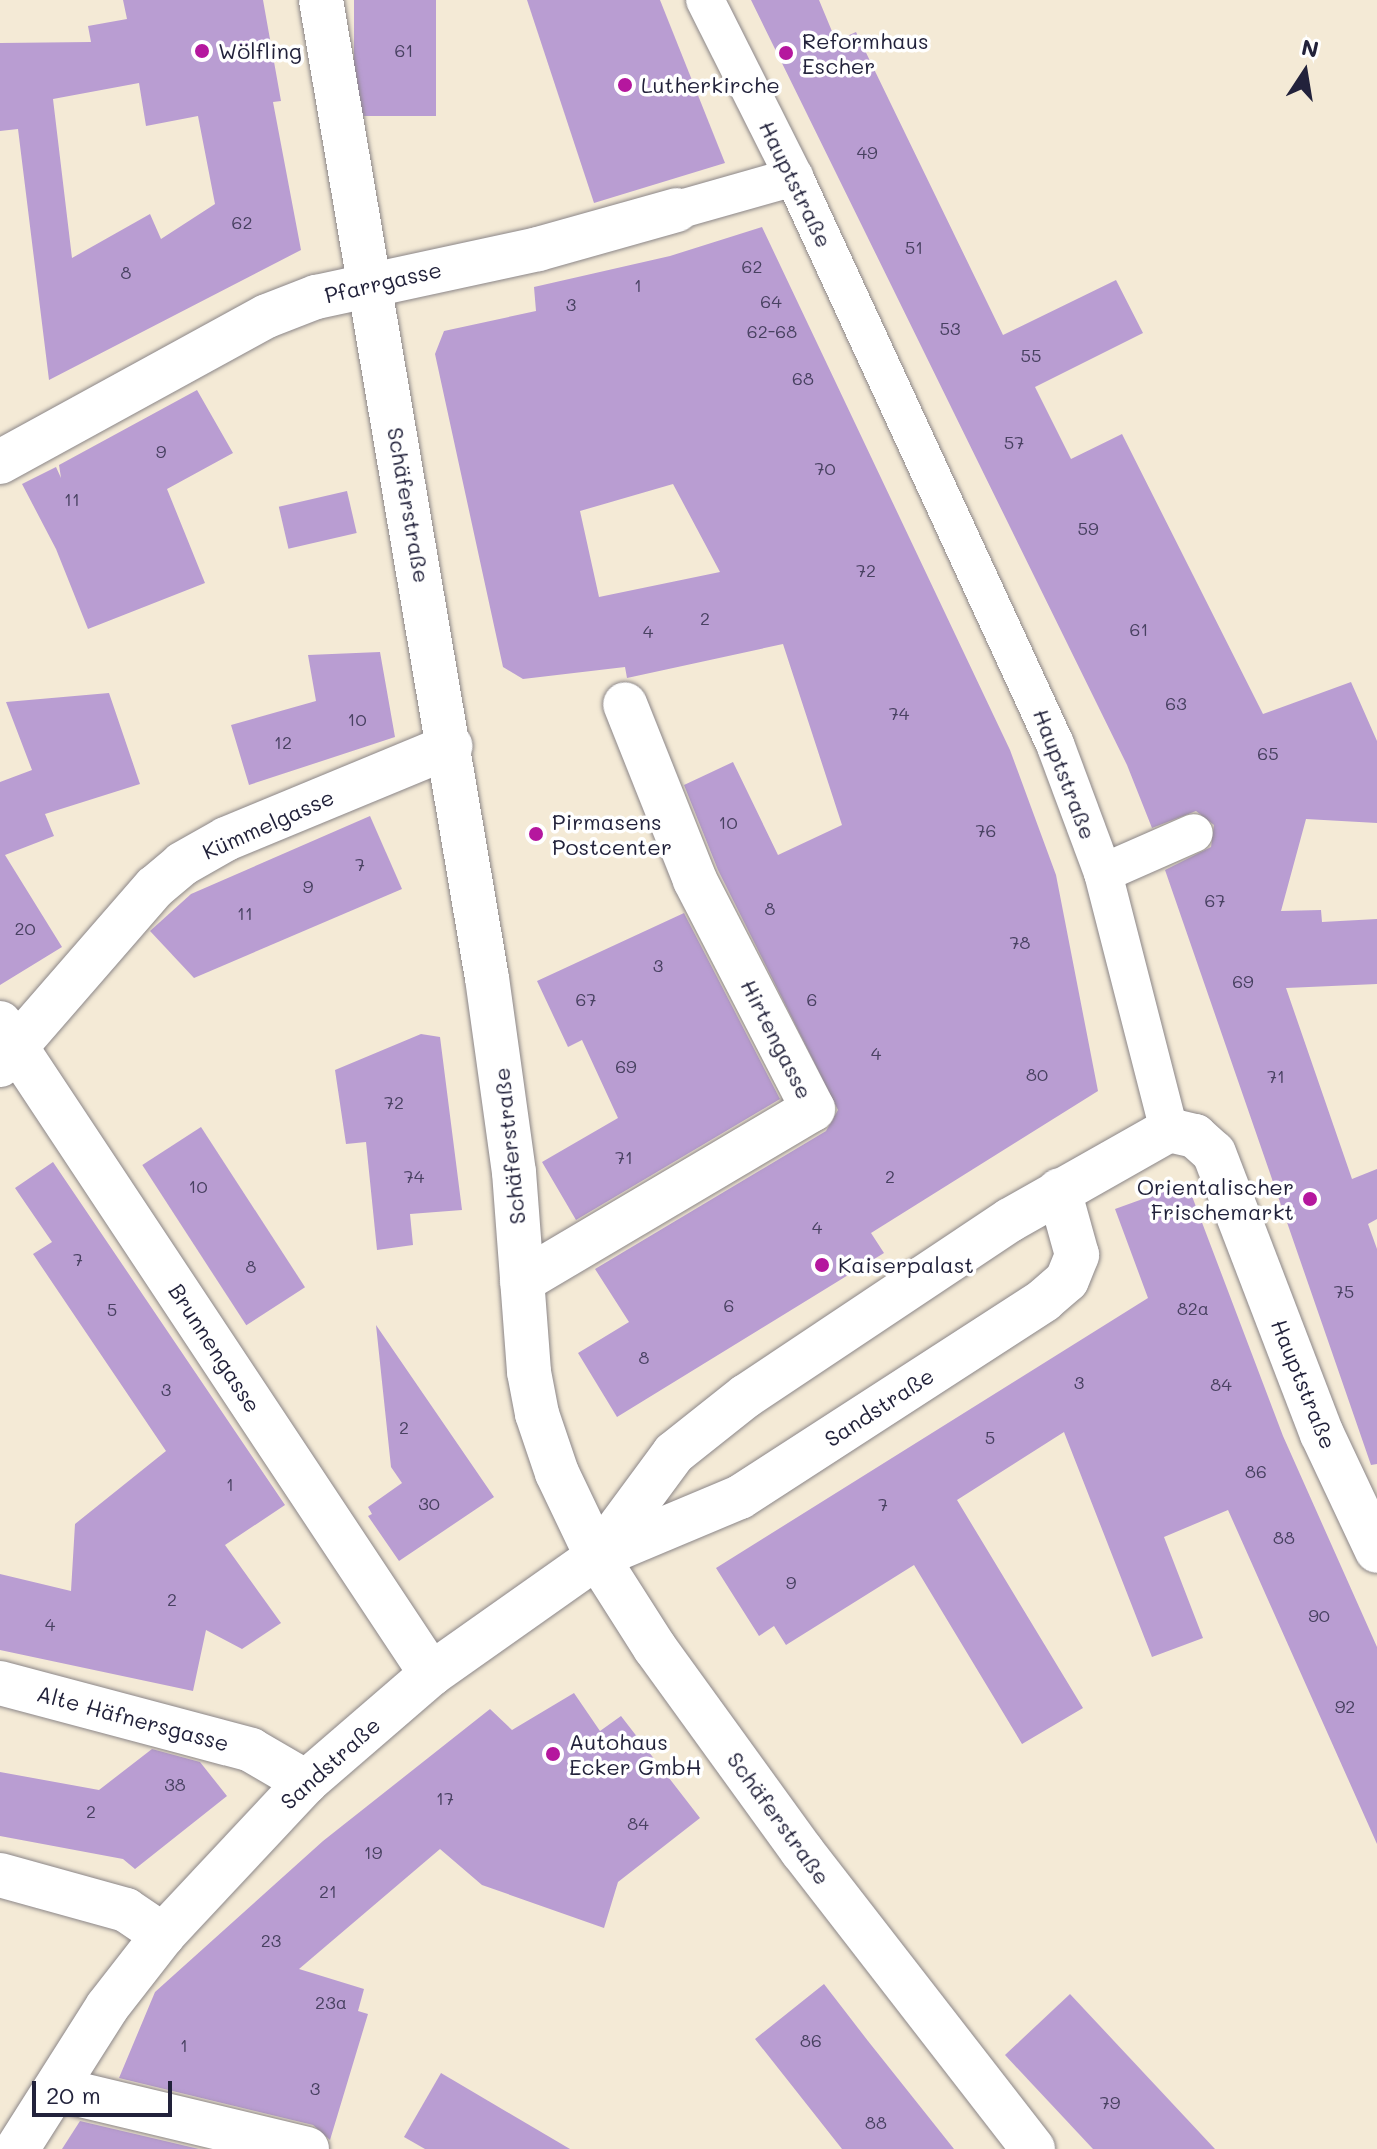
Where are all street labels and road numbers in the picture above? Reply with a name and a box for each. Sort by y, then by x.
street label: Hauptstraße [754,116,838,252]
street label: Pfarrgasse [322,256,444,308]
street label: Schäferstraße [382,425,436,585]
street label: Hauptstraße [1028,705,1102,843]
street label: Kümmelgasse [198,783,338,865]
street label: Hirtengasse [736,975,818,1103]
street label: Schäferstraße [488,1066,530,1226]
street label: Brunnengasse [164,1279,266,1417]
street label: Hauptstraße [1266,1315,1342,1453]
street label: Sandstraße [819,1362,939,1452]
street label: Alte Häfnersgasse [34,1680,232,1756]
street label: Sandstraße [275,1711,385,1815]
street label: Schäferstraße [722,1747,836,1889]

